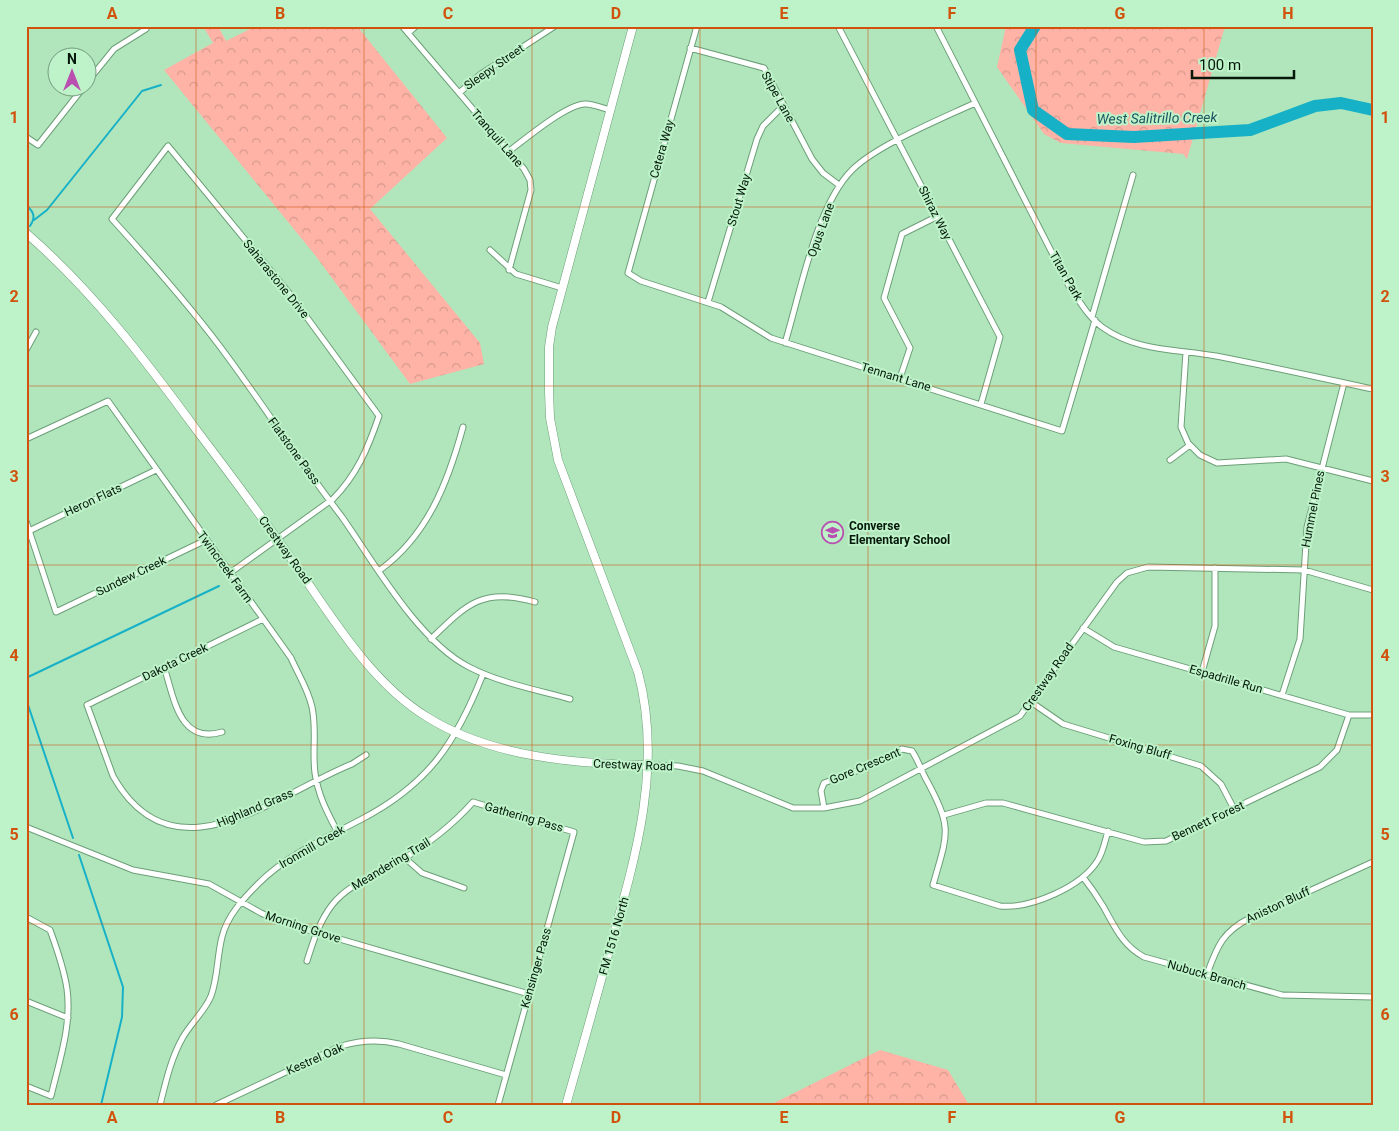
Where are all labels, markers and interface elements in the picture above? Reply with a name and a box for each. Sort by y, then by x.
text: A [107,4,118,23]
text: B [275,4,285,23]
text: C [443,4,453,23]
text: D [611,4,621,23]
text: E [780,4,789,23]
text: F [948,4,957,23]
text: G [1115,4,1126,23]
text: H [1282,4,1294,23]
street label: Sleepy Street [461,41,527,93]
north arrow [48,48,98,98]
scale bar [1192,48,1294,80]
text: N [67,51,77,67]
text: 100 m [1199,56,1241,74]
street label: Stipe Lane [758,69,798,125]
street label: Tranquil Lane [468,106,526,170]
text: 1 [9,108,19,127]
text: 1 [1380,108,1390,127]
water label: West Salitrillo Creek [1097,109,1219,127]
street label: Cetera Way [647,118,677,180]
street label: Stout Way [724,172,754,228]
street label: Shiraz Way [915,184,955,243]
street label: Opus Lane [805,201,837,259]
street label: Saharastone Drive [240,237,312,321]
street label: Titan Park [1046,249,1086,304]
text: 2 [9,287,19,306]
text: 2 [1380,287,1390,306]
street label: Tennant Lane [859,360,933,394]
street label: Flatstone Pass [265,415,323,487]
text: 3 [9,467,19,486]
text: 3 [1380,467,1390,486]
street label: Hummel Pines [1299,469,1327,549]
street label: Heron Flats [62,481,124,519]
street label: Crestway Road [256,514,314,586]
place label: Converse Elementary School [849,519,950,547]
school or university icon: Converse Elementary School [821,521,845,545]
street label: Twincreek Farm [194,529,256,605]
street label: Sundew Creek [94,553,169,599]
street label: Dakota Creek [140,640,211,684]
street label: Crestway Road [1019,640,1077,714]
text: 4 [9,646,19,665]
text: 4 [1380,646,1390,665]
street label: Espadrille Run [1188,662,1264,696]
street label: Foxing Bluff [1107,731,1173,763]
street label: Gore Crescent [827,745,903,787]
street label: Crestway Road [593,757,673,773]
street label: Highland Grass [215,786,295,830]
street label: Bennett Forest [1170,798,1246,844]
street label: Gathering Pass [483,799,565,835]
street label: Ironmill Creek [277,822,348,871]
text: 5 [9,825,19,844]
text: 5 [1380,825,1390,844]
street label: Meandering Trail [349,835,433,893]
street label: Aniston Bluff [1244,884,1313,926]
street label: FM 1516 North [596,895,632,977]
street label: Morning Grove [264,908,342,946]
street label: Kensinger Pass [518,926,554,1010]
street label: Nubuck Branch [1166,957,1248,993]
text: 6 [9,1005,19,1024]
text: 6 [1380,1005,1390,1024]
street label: Kestrel Oak [284,1040,347,1078]
text: A [107,1108,118,1127]
text: B [275,1108,285,1127]
text: C [443,1108,453,1127]
text: D [611,1108,621,1127]
text: E [780,1108,789,1127]
text: F [948,1108,957,1127]
text: G [1115,1108,1126,1127]
text: H [1282,1108,1294,1127]

